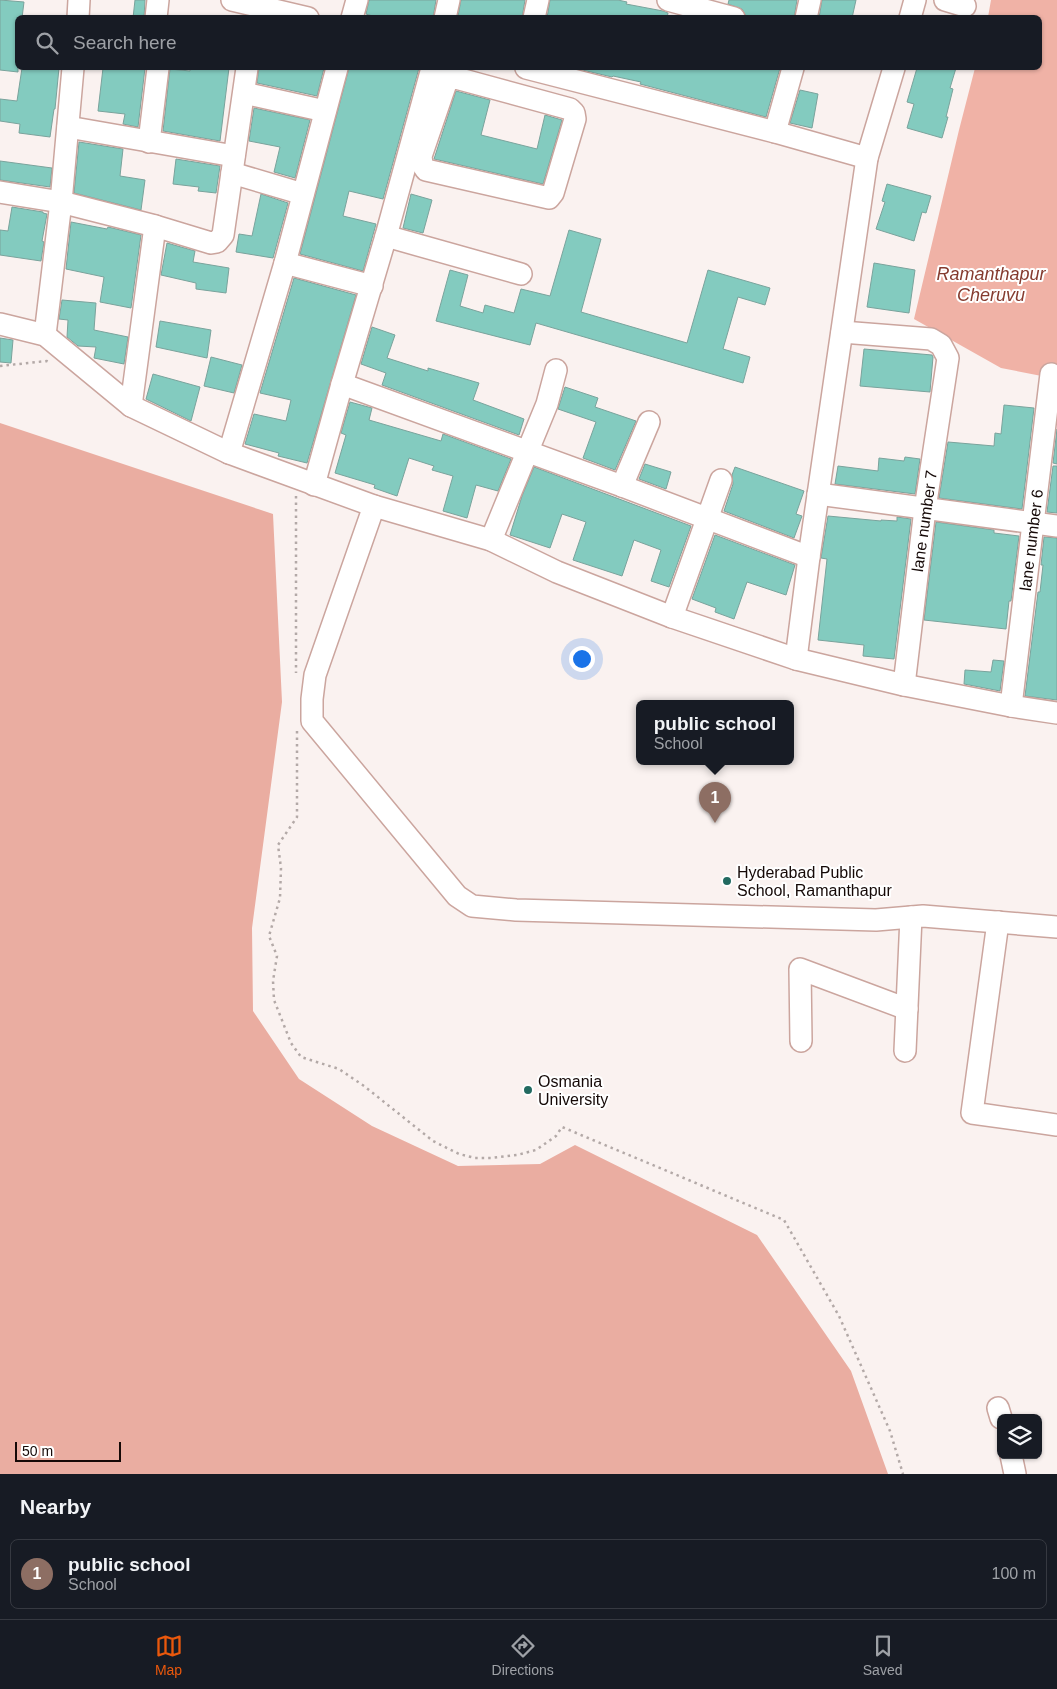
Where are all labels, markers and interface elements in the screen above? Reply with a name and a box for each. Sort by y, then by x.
search box [15,15,1042,70]
icon: search [33,29,61,57]
text: Search here [73,32,177,53]
water label: Ramanthapur Cheruvu [936,264,1047,305]
street label: lane number 7 [909,469,940,573]
street label: lane number 6 [1017,488,1046,592]
your location [569,646,595,672]
popup [636,700,794,765]
text: public school [654,713,776,734]
text: School [654,735,703,752]
pin: 1 [699,782,731,823]
place label: Hyderabad Public School, Ramanthapur [737,864,892,899]
marker: Hyderabad Public School, Ramanthapur [721,875,733,887]
place label: Osmania University [538,1073,608,1108]
marker: Osmania University [522,1084,534,1096]
map controls [997,1414,1042,1459]
button: layers [997,1414,1042,1459]
scale bar [15,1439,121,1462]
text: 50 m [22,1443,53,1459]
text: Nearby [20,1495,91,1518]
text: public school [68,1554,190,1575]
text: 1 [33,1565,41,1582]
text: 100 m [992,1565,1036,1582]
text: School [68,1576,117,1593]
tab: Map [155,1632,183,1678]
tab: Directions [492,1632,554,1678]
tab: Saved [863,1632,902,1678]

